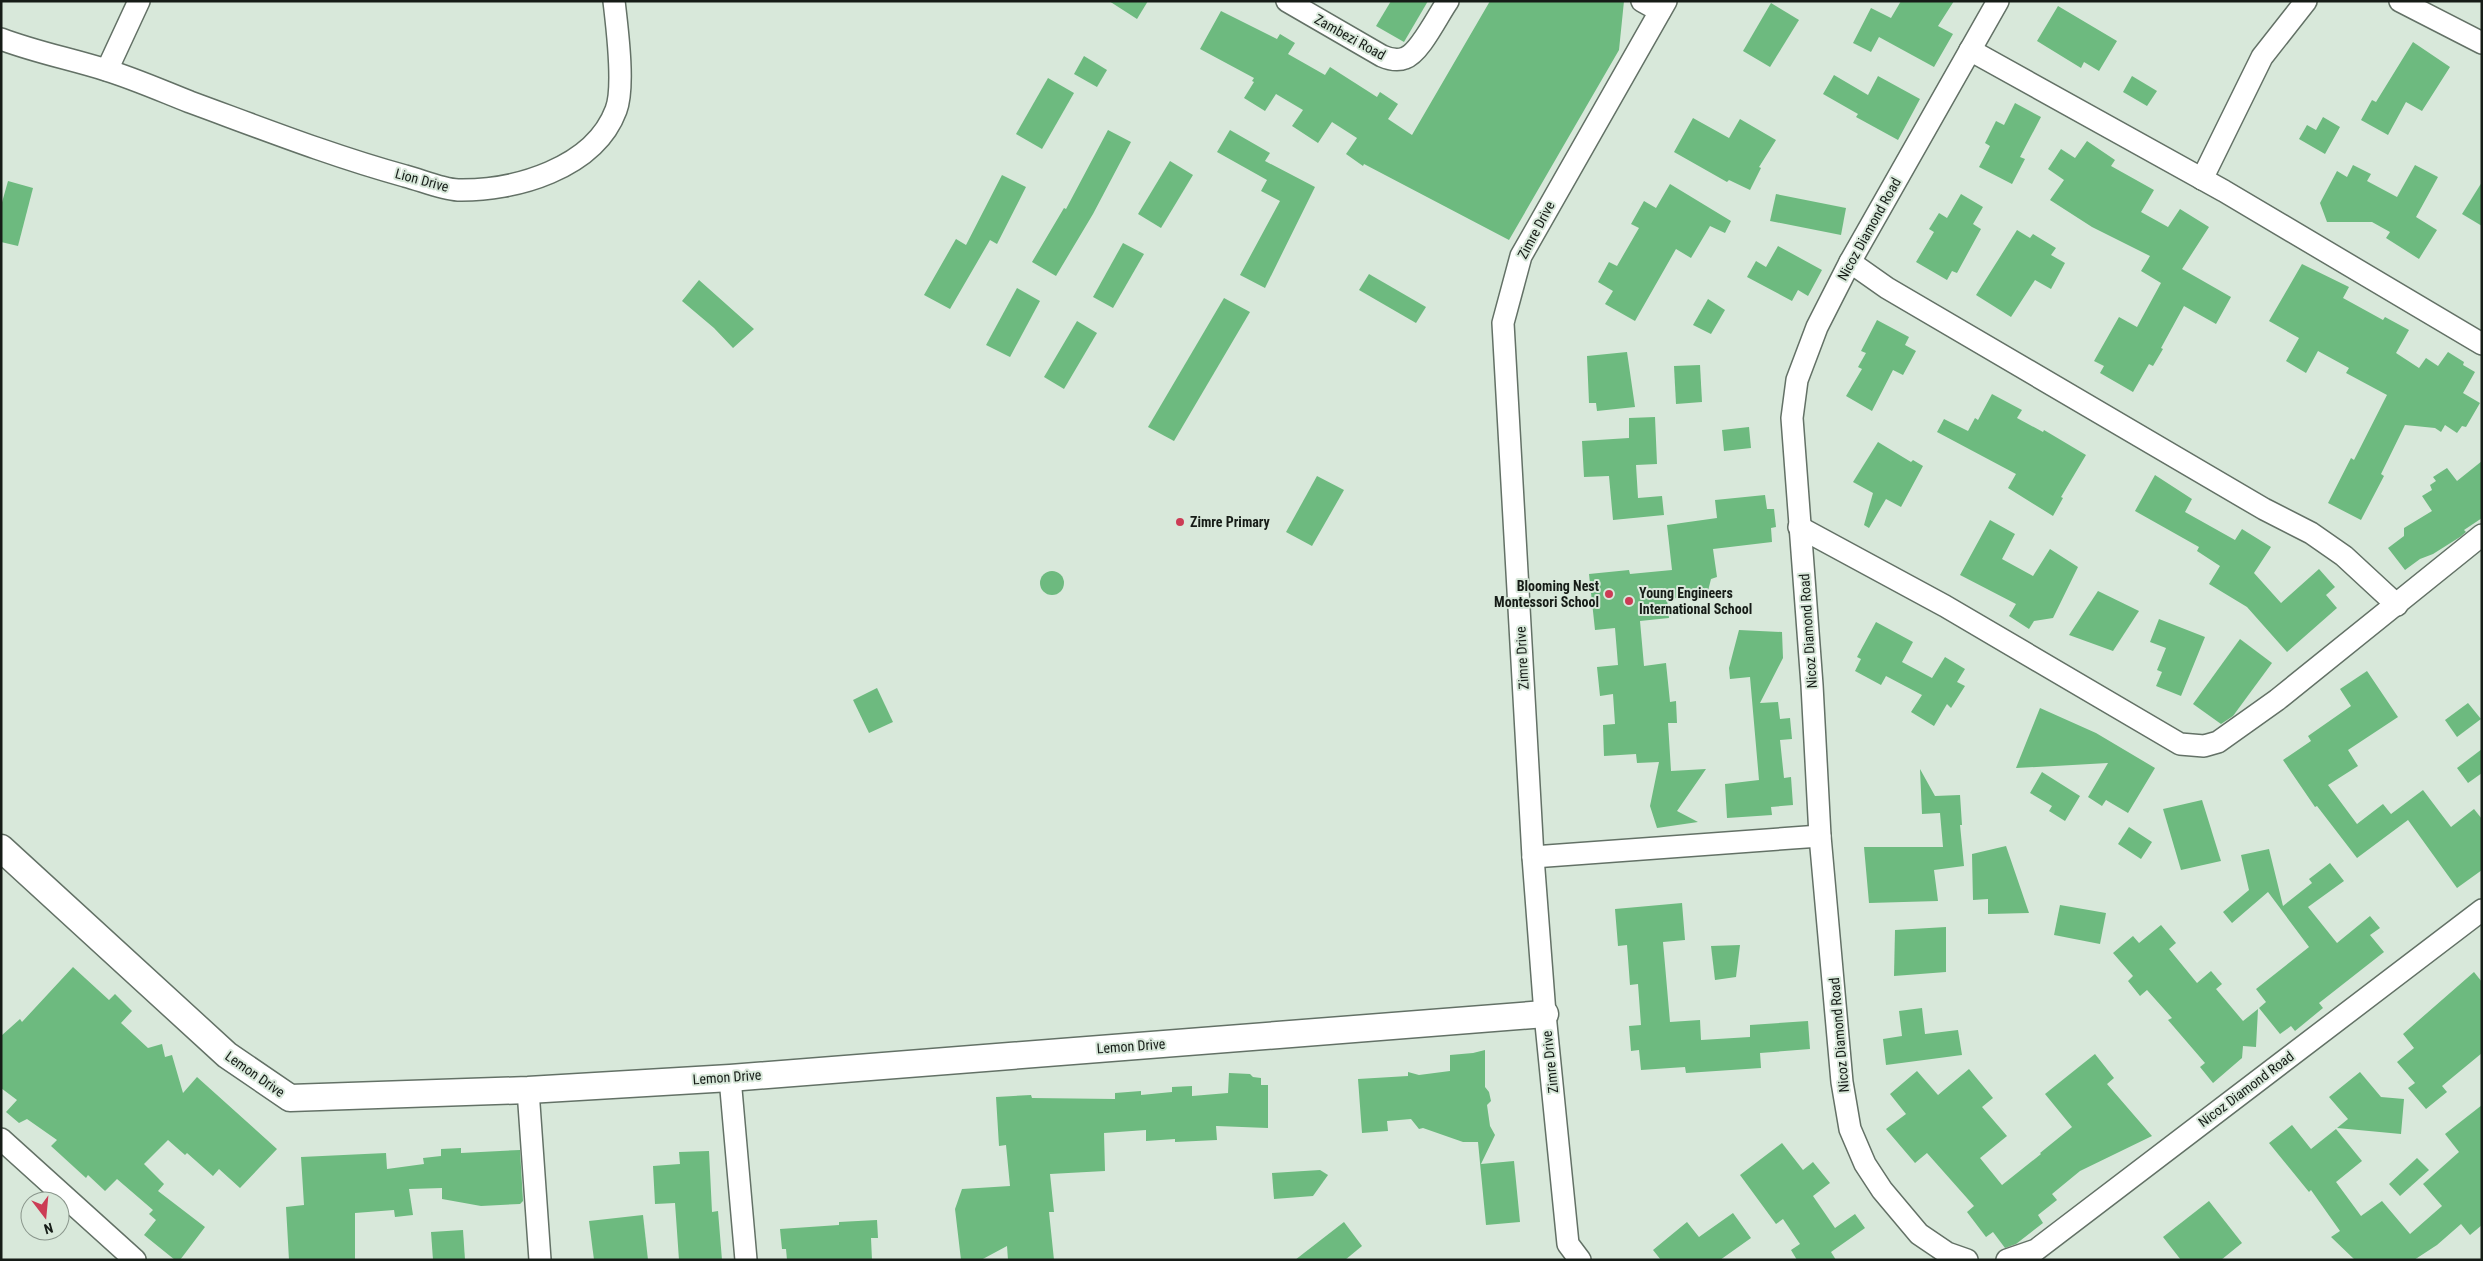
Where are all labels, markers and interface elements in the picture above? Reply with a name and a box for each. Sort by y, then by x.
street label: Zambezi Road [1312,11,1388,63]
street label: Lion Drive [393,165,451,195]
street label: Nicoz Diamond Road [1834,175,1904,283]
street label: Zimre Drive [1514,198,1558,262]
place label: Zimre Primary [1190,514,1271,530]
marker: Zimre Primary [1174,516,1186,528]
street label: Nicoz Diamond Road [1796,573,1820,689]
place label: Blooming Nest Montessori School [1494,578,1599,610]
place label: Young Engineers International School [1639,585,1752,617]
marker: Blooming Nest Montessori School [1603,588,1615,600]
marker: Young Engineers International School [1623,595,1635,607]
street label: Zimre Drive [1512,626,1532,690]
street label: Nicoz Diamond Road [1826,977,1852,1093]
street label: Zimre Drive [1539,1029,1561,1094]
street label: Lemon Drive [1096,1036,1166,1056]
street label: Lemon Drive [222,1048,288,1101]
street label: Nicoz Diamond Road [2195,1048,2297,1130]
street label: Lemon Drive [692,1067,762,1087]
north arrow [20,1191,70,1241]
text: N [42,1220,55,1237]

